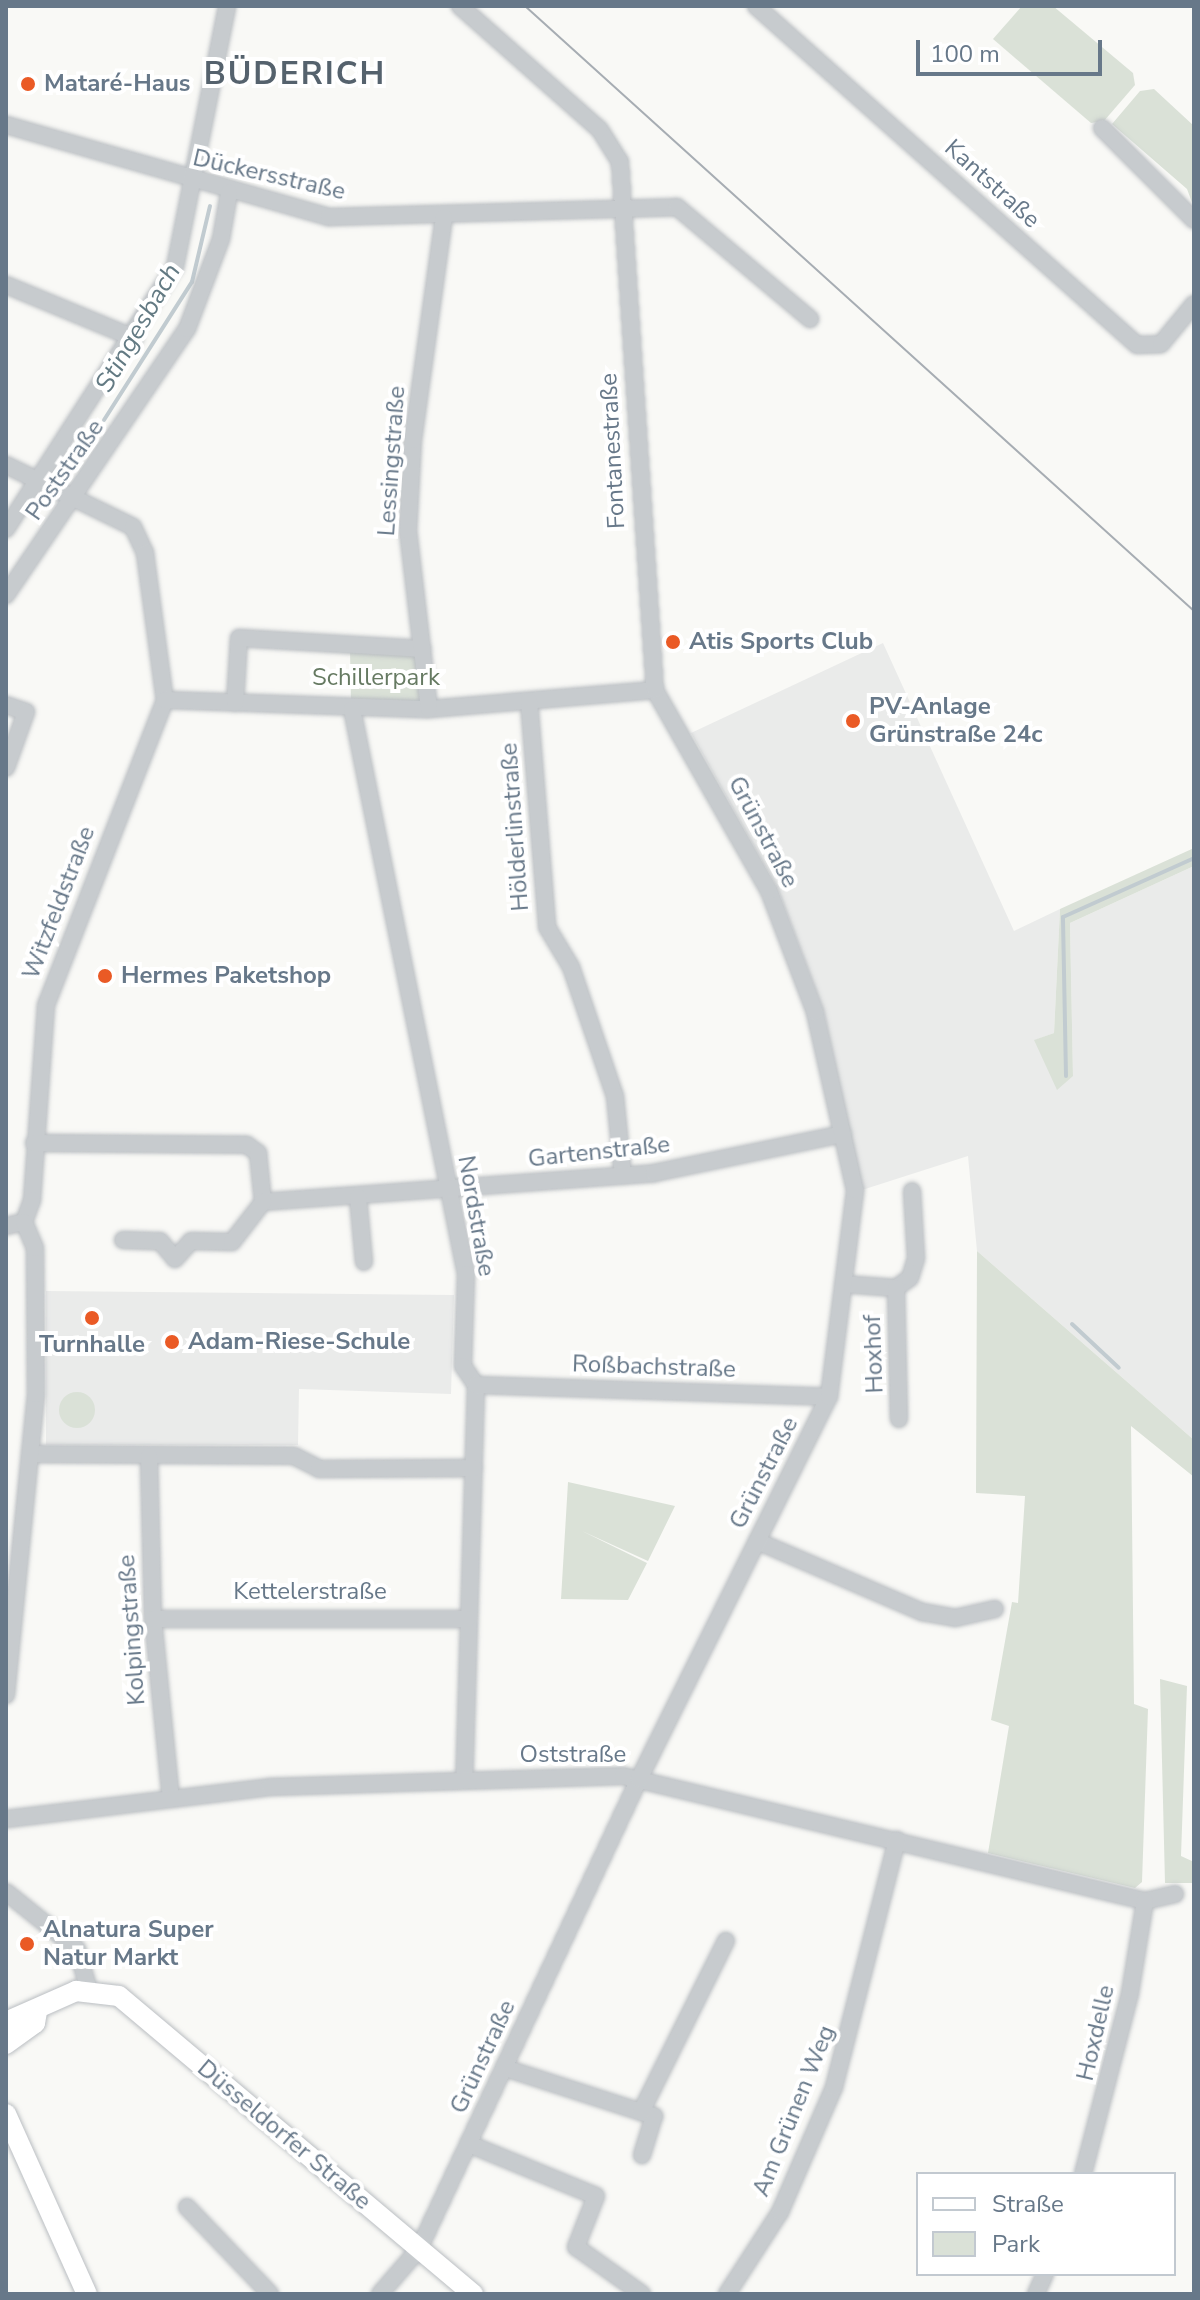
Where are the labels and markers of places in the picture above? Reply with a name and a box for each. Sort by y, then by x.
place label: Mataré-Haus [44,70,191,98]
marker: Mataré-Haus [19,75,37,93]
place label: Atis Sports Club [689,628,873,656]
marker: Atis Sports Club [664,633,682,651]
place label: PV-Anlage Grünstraße 24c [869,693,1043,749]
marker: PV-Anlage Grünstraße 24c [844,712,862,730]
place label: Hermes Paketshop [121,962,331,990]
marker: Hermes Paketshop [96,967,114,985]
marker: Turnhalle [83,1309,101,1327]
place label: Adam-Riese-Schule [188,1328,410,1356]
place label: Turnhalle [39,1331,145,1359]
marker: Adam-Riese-Schule [163,1333,181,1351]
place label: Alnatura Super Natur Markt [43,1916,214,1972]
marker: Alnatura Super Natur Markt [18,1935,36,1953]

